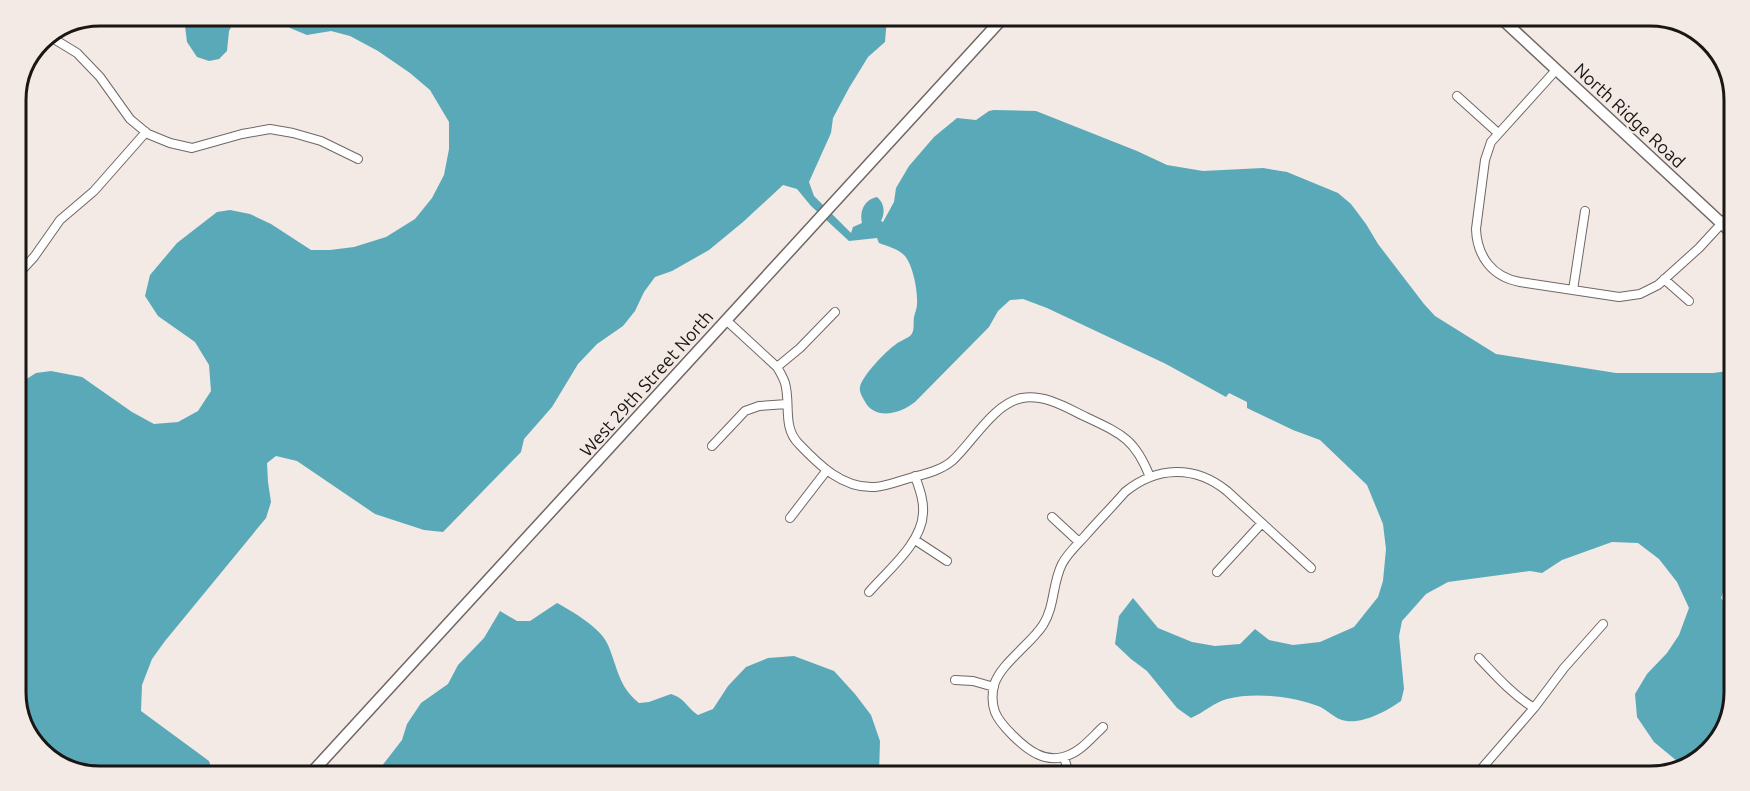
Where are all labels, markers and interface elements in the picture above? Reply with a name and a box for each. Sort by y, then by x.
street label: North Ridge Road [1571,59,1689,171]
street label: West 29th Street North [575,306,717,460]

